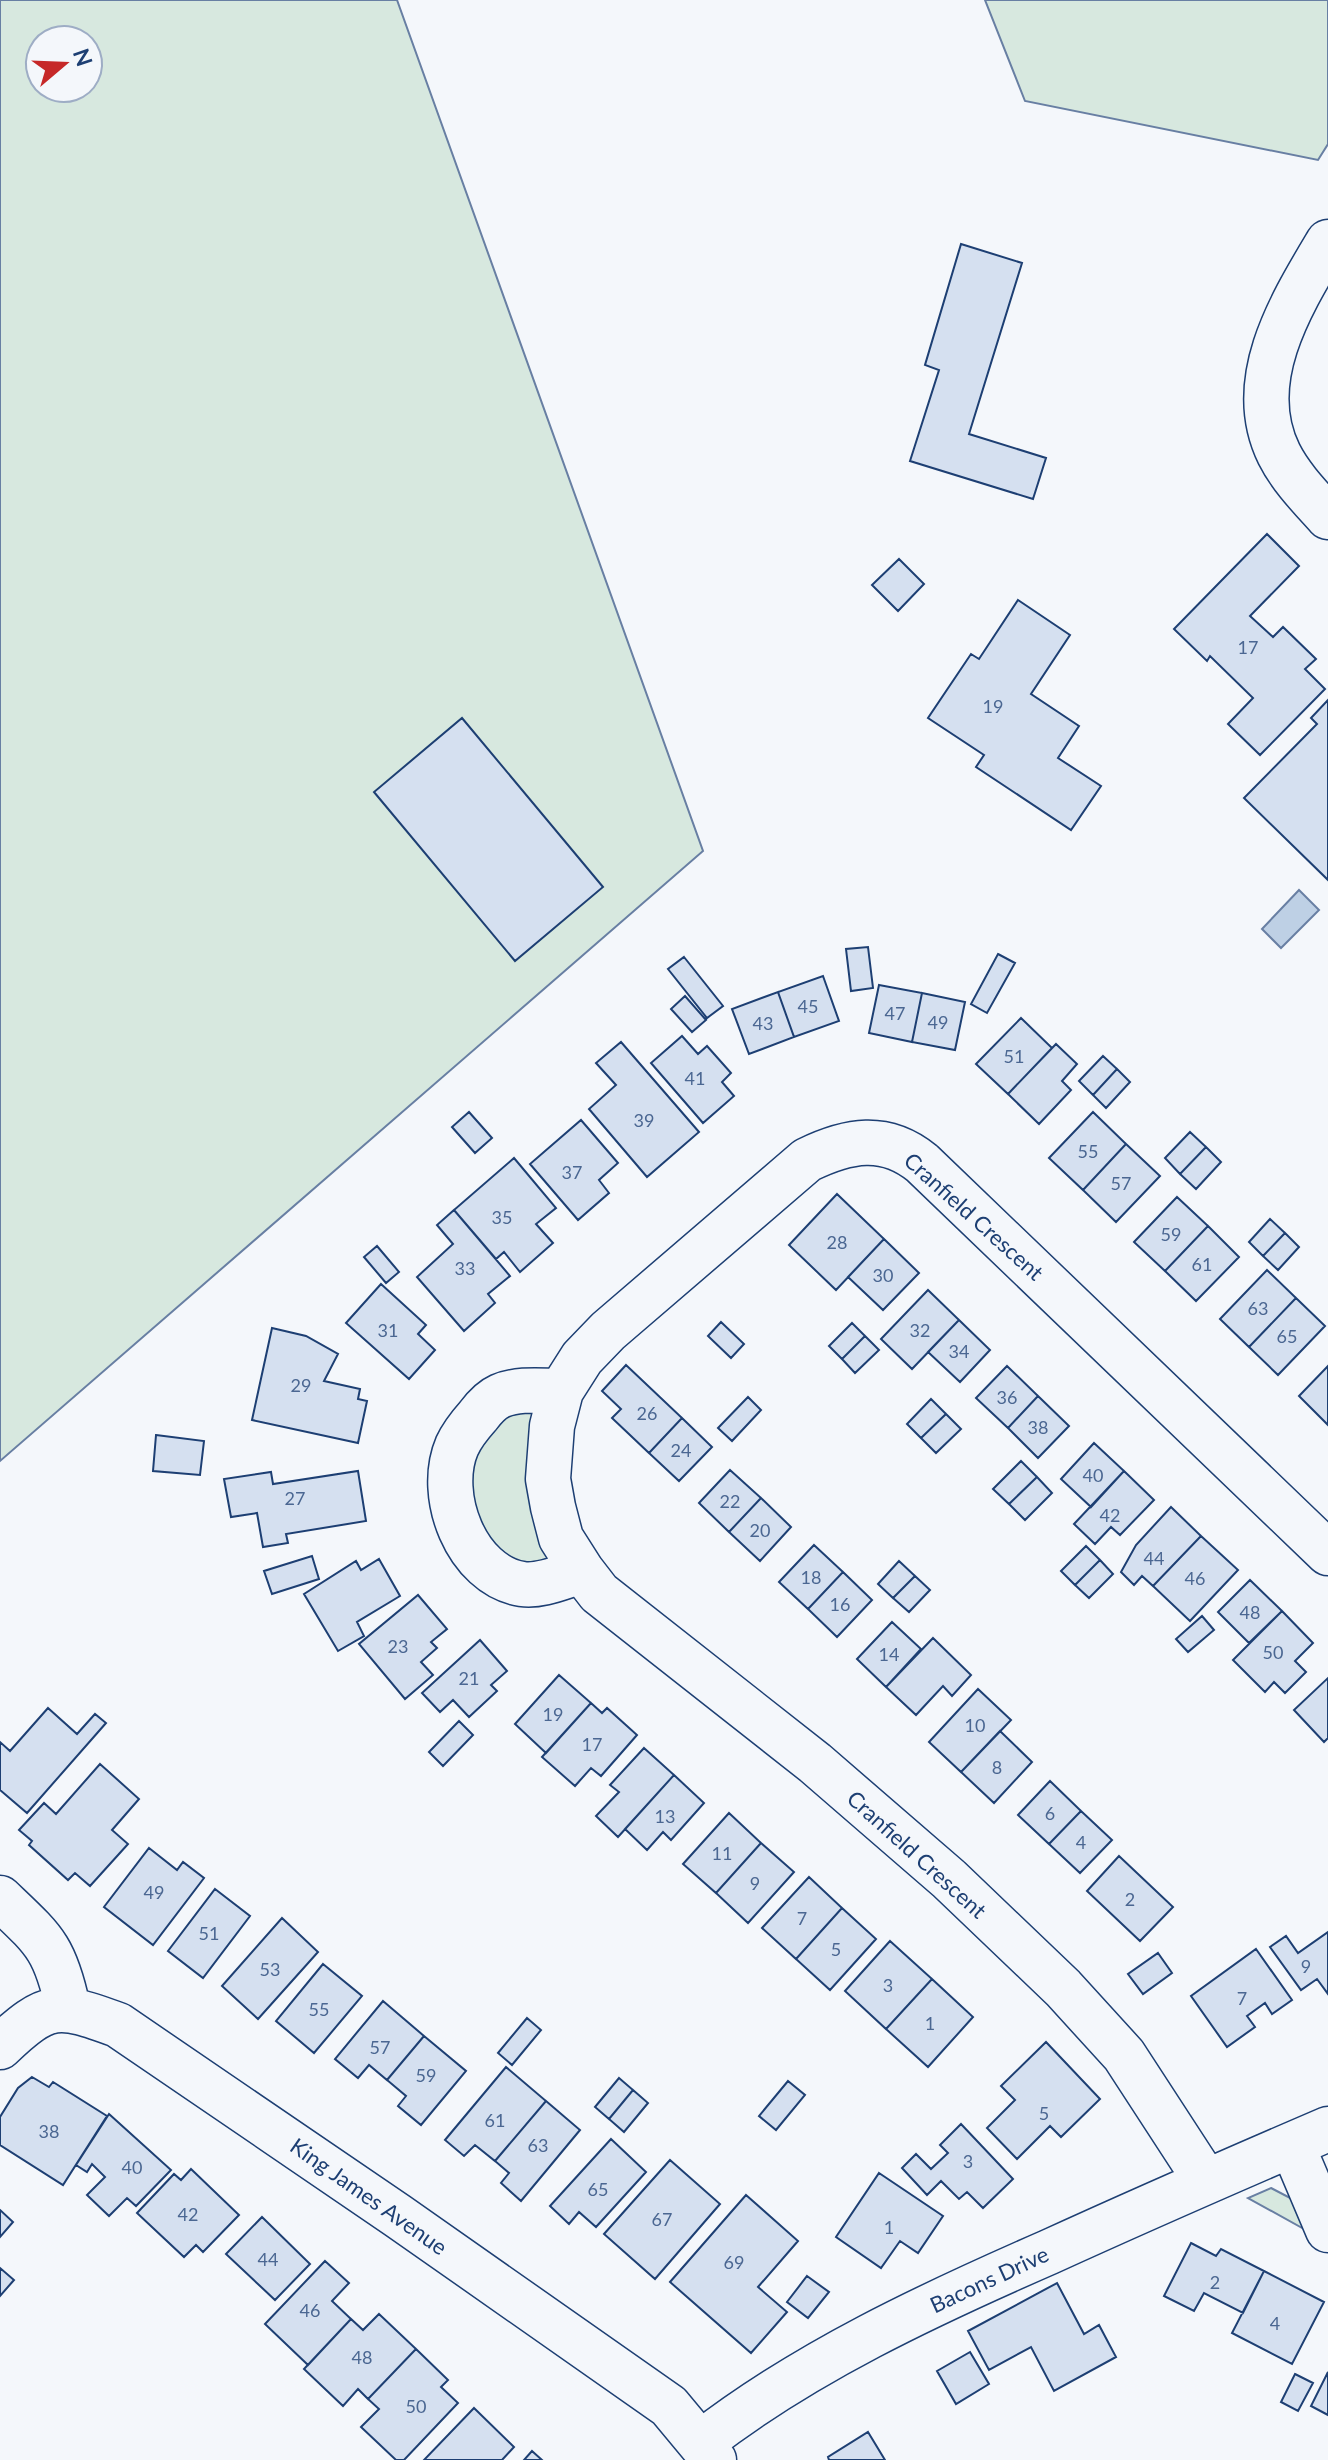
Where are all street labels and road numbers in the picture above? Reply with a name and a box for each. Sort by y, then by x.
street label: Cranfield Crescent [899,1146,1049,1286]
street label: Cranfield Crescent [842,1784,992,1924]
street label: King James Avenue [285,2132,453,2260]
street label: Bacons Drive [925,2240,1053,2318]

